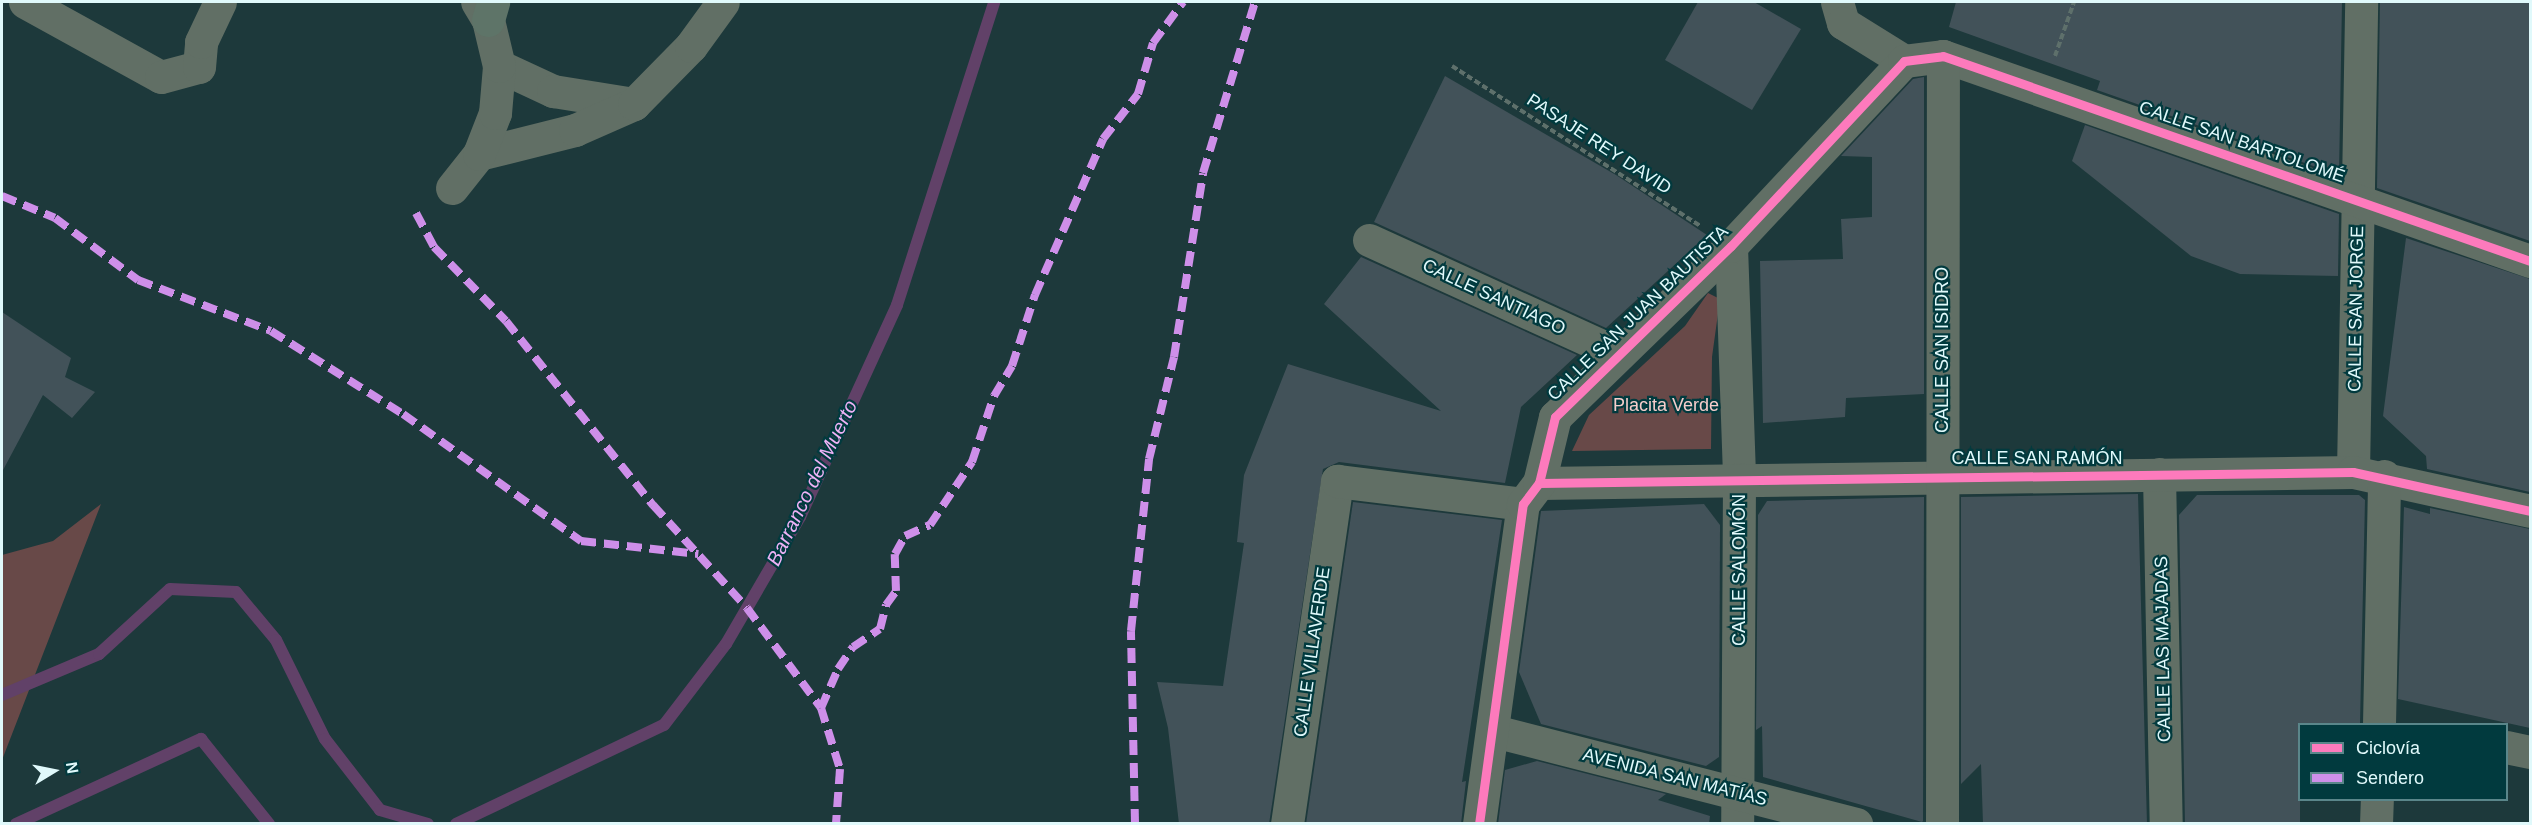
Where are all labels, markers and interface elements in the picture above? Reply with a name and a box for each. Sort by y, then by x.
street label: PASAJE REY DAVID [1523,89,1675,199]
street label: CALLE SAN BARTOLOMÉ [2136,97,2348,187]
street label: CALLE SAN JUAN BAUTISTA [1543,221,1733,405]
street label: CALLE SAN JORGE [2344,226,2368,392]
street label: CALLE SANTIAGO [1419,254,1569,340]
street label: CALLE SAN ISIDRO [1931,267,1953,433]
park label: Placita Verde [1613,394,1719,416]
water label: Barranco del Muerto [761,396,863,570]
street label: CALLE SAN RAMÓN [1951,447,2123,469]
street label: CALLE SALOMÓN [1728,494,1750,646]
street label: CALLE LAS MAJADAS [2151,556,2175,742]
street label: CALLE VILLAVERDE [1289,565,1335,739]
legend [2298,723,2508,801]
text: Ciclovía [2356,738,2420,758]
north arrow [24,741,84,801]
street label: AVENIDA SAN MATÍAS [1580,743,1770,811]
text: N [63,761,82,775]
text: Sendero [2356,768,2424,788]

